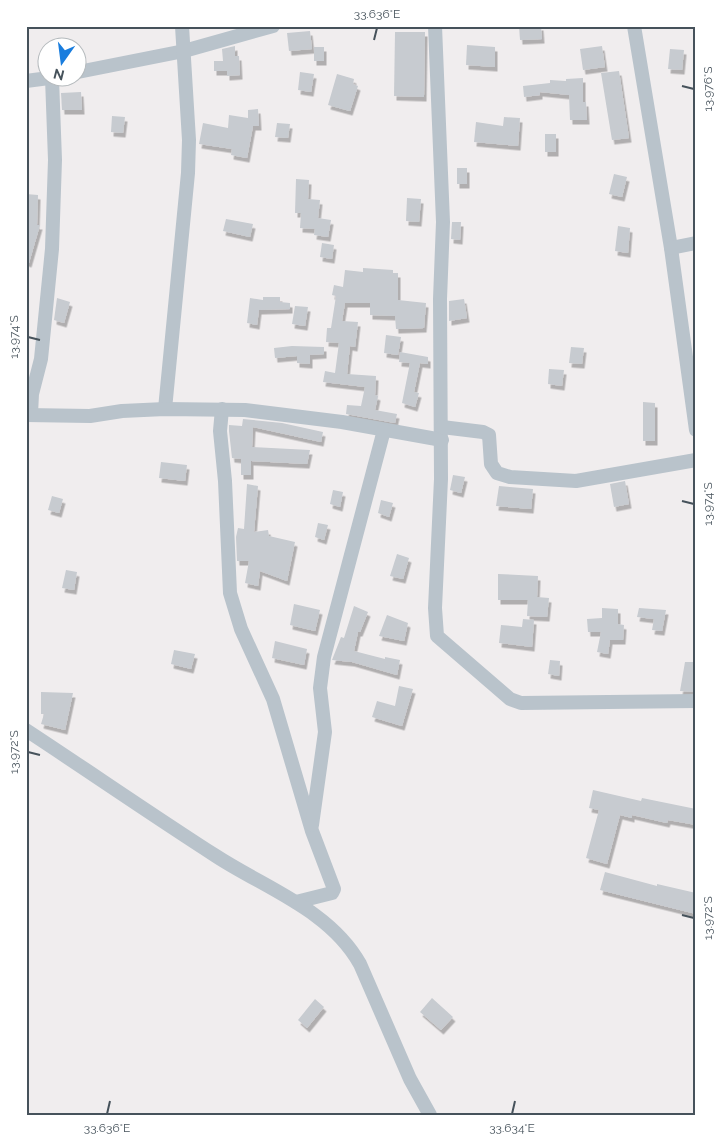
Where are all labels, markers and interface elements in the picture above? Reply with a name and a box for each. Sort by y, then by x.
text: 33.636°E [354,7,400,21]
north arrow [38,38,88,88]
text: N [52,66,66,84]
text: 13.976°S [701,67,715,111]
text: 13.974°S [7,315,21,359]
text: 13.974°S [701,482,715,526]
text: 13.972°S [7,730,21,774]
text: 13.972°S [701,896,715,940]
text: 33.636°E [84,1121,130,1135]
text: 33.634°E [489,1121,535,1135]

